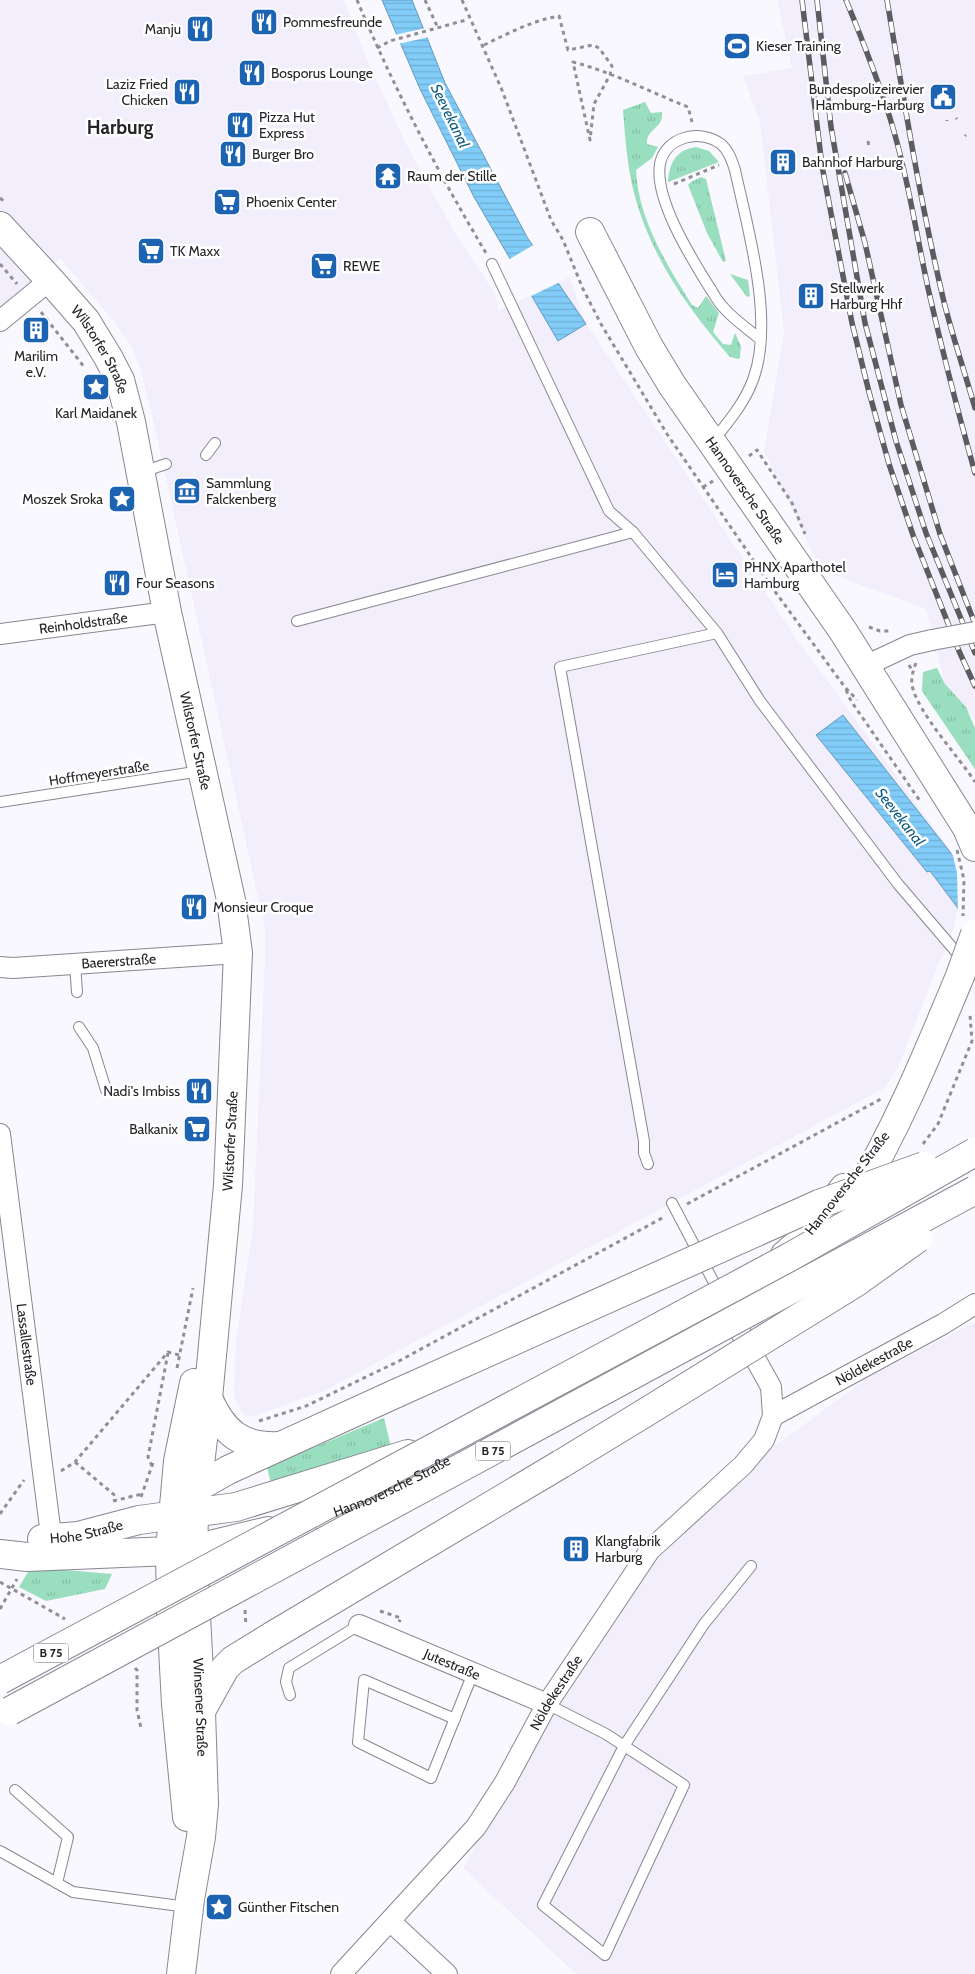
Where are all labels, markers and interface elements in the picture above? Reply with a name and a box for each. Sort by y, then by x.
restaurant icon: Pommesfreunde [249,7,279,37]
place label: Pommesfreunde [283,13,382,31]
restaurant icon: Manju [185,14,215,44]
place label: Manju [145,20,181,38]
sports icon: Kieser Training [722,31,752,61]
place label: Kieser Training [756,37,842,55]
restaurant icon: Bosporus Lounge [237,58,267,88]
place label: Bosporus Lounge [271,64,373,82]
place label: Laziz Fried Chicken [106,75,168,109]
restaurant icon: Laziz Fried Chicken [172,77,202,107]
place label: Bundespolizeirevier Hamburg-Harburg [809,80,925,114]
water label: Seevekanal [427,81,473,151]
public building icon: Bundespolizeirevier Hamburg-Harburg [928,82,958,112]
place label: Pizza Hut Express [259,108,315,142]
restaurant icon: Pizza Hut Express [225,110,255,140]
district label: Harburg [87,116,154,139]
restaurant icon: Burger Bro [218,139,248,169]
place label: Burger Bro [252,145,314,163]
building icon: Bahnhof Harburg [768,147,798,177]
place label: Bahnhof Harburg [802,153,904,171]
temple icon: Raum der Stille [373,161,403,191]
place label: Raum der Stille [407,167,497,185]
supermarket icon: Phoenix Center [212,187,242,217]
place label: Phoenix Center [246,193,337,211]
supermarket icon: TK Maxx [136,236,166,266]
place label: TK Maxx [170,242,220,260]
supermarket icon: REWE [309,251,339,281]
place label: REWE [343,257,380,275]
place label: Stellwerk Harburg Hhf [830,279,903,313]
building icon: Stellwerk Harburg Hhf [796,281,826,311]
street label: Wilstorfer Straße [67,301,132,396]
building icon: Marilim e.V. [21,315,51,345]
place label: Marilim e.V. [14,347,58,381]
place icon: Karl Maidanek [81,372,111,402]
place label: Karl Maidanek [55,404,138,422]
street label: Hannoversche Straße [702,433,789,548]
place label: Sammlung Falckenberg [206,474,277,508]
museum icon: Sammlung Falckenberg [172,476,202,506]
place icon: Moszek Sroka [107,484,137,514]
place label: Moszek Sroka [22,490,103,508]
place label: PHNX Aparthotel Hamburg [744,558,847,592]
hotel icon: PHNX Aparthotel Hamburg [710,560,740,590]
restaurant icon: Four Seasons [102,568,132,598]
place label: Four Seasons [136,574,215,592]
street label: Reinholdstraße [38,608,129,638]
street label: Wilstorfer Straße [176,690,215,792]
street label: Hoffmeyerstraße [48,756,150,790]
water label: Seevekanal [872,784,929,850]
restaurant icon: Monsieur Croque [179,892,209,922]
place label: Monsieur Croque [213,898,313,916]
street label: Baererstraße [81,949,157,972]
restaurant icon: Nadi's Imbiss [184,1076,214,1106]
place label: Nadi's Imbiss [103,1082,180,1100]
street label: Wilstorfer Straße [218,1091,242,1191]
supermarket icon: Balkanix [182,1114,212,1144]
place label: Balkanix [129,1120,178,1138]
street label: Hannoversche Straße [801,1127,893,1239]
street label: Lassallestraße [13,1302,41,1386]
street label: Nöldekestraße [832,1333,916,1390]
road number: B 75 [476,1442,510,1460]
street label: Hannoversche Straße [331,1451,453,1521]
street label: Hohe Straße [49,1516,125,1547]
place label: Klangfabrik Harburg [595,1532,661,1566]
building icon: Klangfabrik Harburg [561,1534,591,1564]
road number: B 75 [34,1644,68,1662]
street label: Jutestraße [420,1644,483,1684]
street label: Nöldekestraße [526,1652,586,1733]
street label: Winsener Straße [189,1658,211,1757]
place icon: Günther Fitschen [204,1892,234,1922]
place label: Günther Fitschen [238,1898,339,1916]

